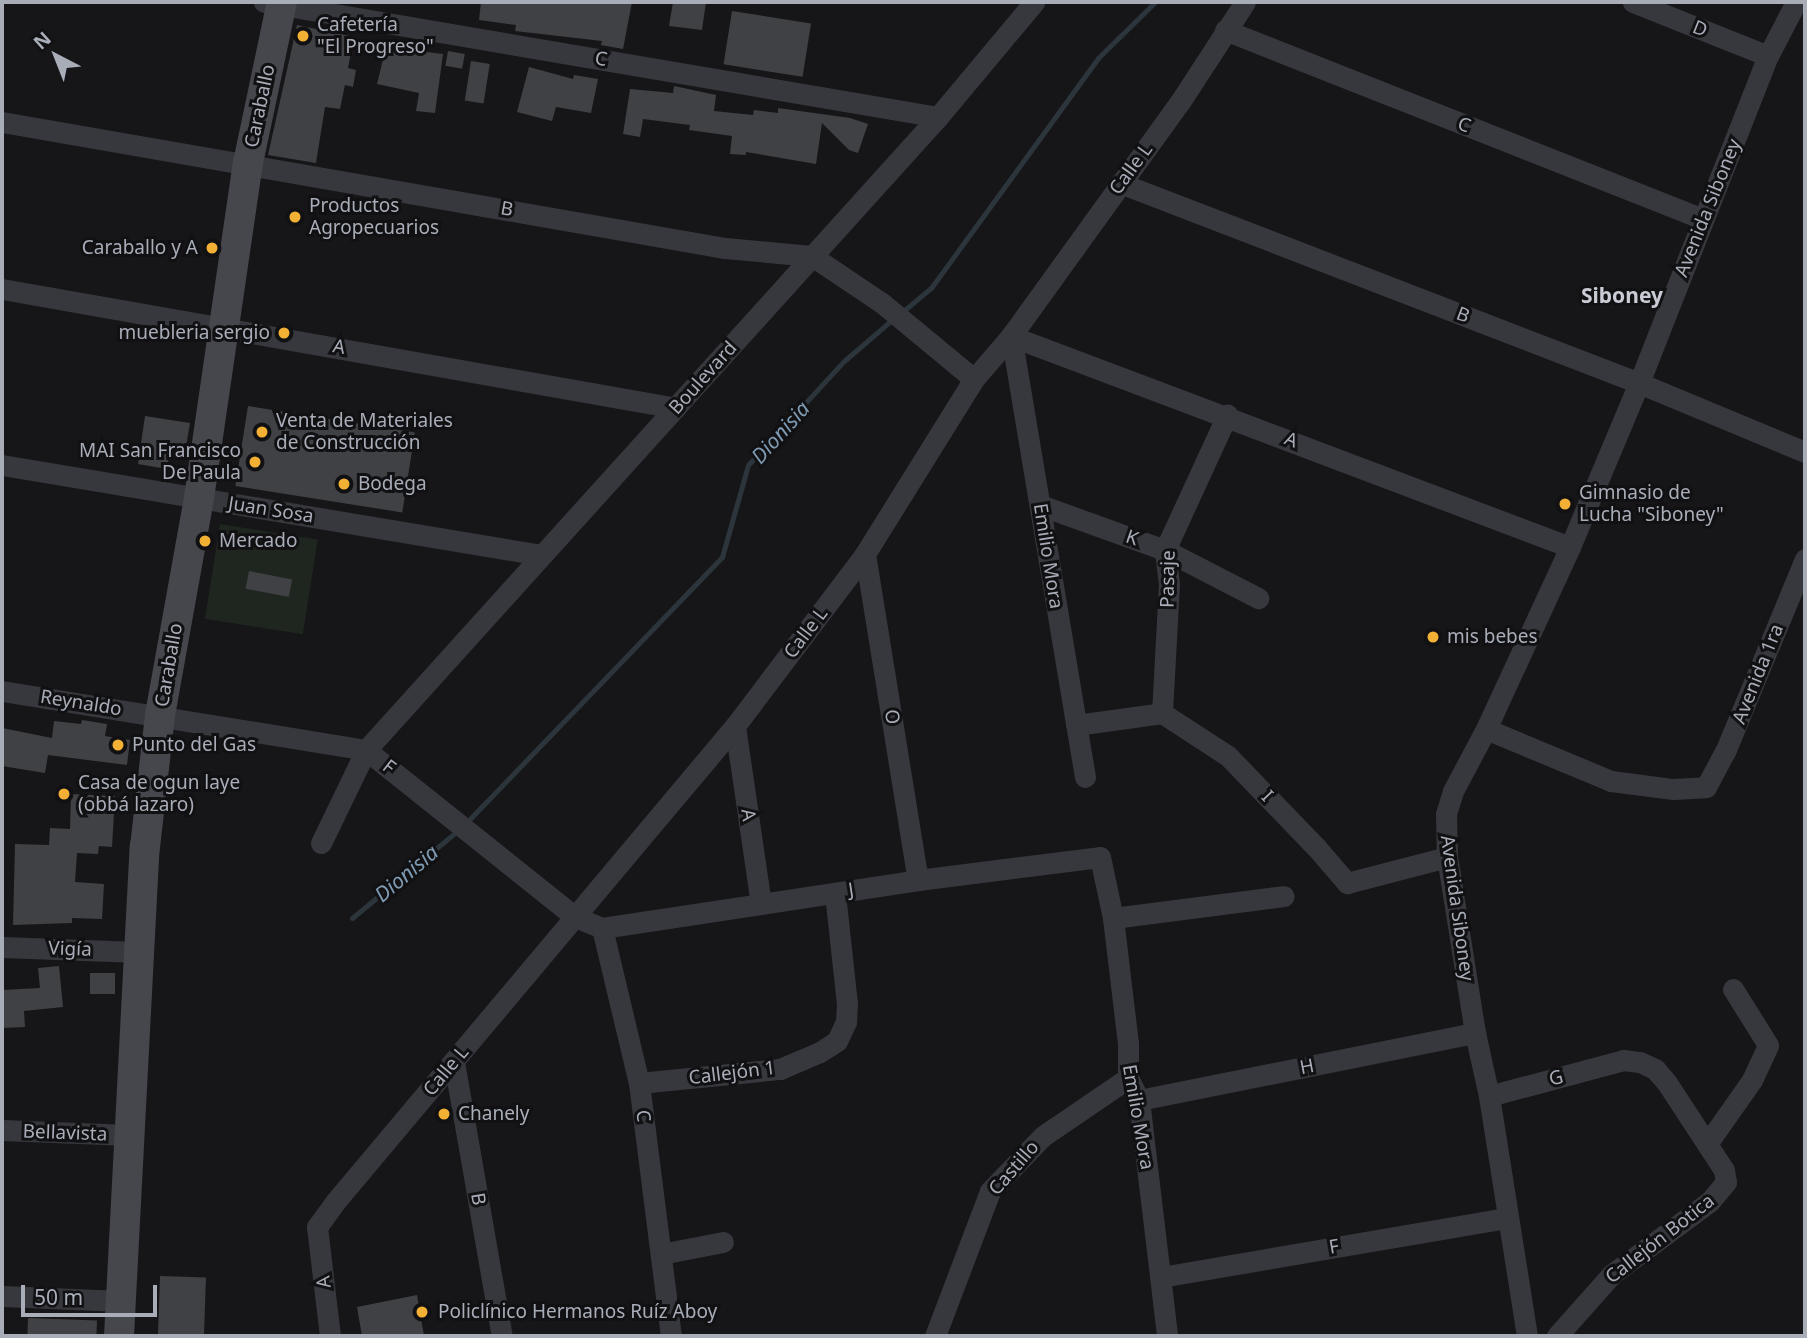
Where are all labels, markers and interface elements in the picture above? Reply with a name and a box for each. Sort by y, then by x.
place label: Cafetería "El Progreso" [317,14,434,58]
street label: D [1689,16,1711,42]
north arrow [21,21,91,91]
text: N [28,26,56,55]
marker: Cafetería "El Progreso" [295,28,311,44]
street label: C [593,47,609,71]
street label: Caraballo [240,62,280,150]
street label: C [1454,112,1474,138]
street label: Avenida Siboney [1670,136,1746,280]
street label: Calle L [1105,139,1157,199]
place label: Productos Agropecuarios [309,195,439,239]
street label: B [499,197,515,221]
marker: Productos Agropecuarios [287,209,303,225]
place label: Caraballo y A [82,237,198,259]
marker: Caraballo y A [204,240,220,256]
district label: Siboney [1581,282,1663,308]
street label: B [1453,302,1473,328]
place label: muebleria sergio [119,322,270,344]
marker: muebleria sergio [276,325,292,341]
street label: A [331,335,347,359]
street label: Boulevard [664,337,742,419]
water label: Dionisia [745,396,815,468]
place label: Venta de Materiales de Construcción [276,410,453,454]
marker: Venta de Materiales de Construcción [254,424,270,440]
street label: A [1281,427,1301,453]
place label: MAI San Francisco De Paula [79,440,241,484]
marker: MAI San Francisco De Paula [247,454,263,470]
place label: Bodega [358,473,427,495]
marker: Bodega [336,476,352,492]
place label: Gimnasio de Lucha "Siboney" [1579,482,1724,526]
street label: Juan Sosa [227,492,315,528]
marker: Gimnasio de Lucha "Siboney" [1557,496,1573,512]
street label: Emilio Mora [1028,502,1068,610]
street label: K [1123,525,1141,551]
place label: Mercado [219,530,297,552]
marker: Mercado [197,533,213,549]
street label: Pasaje [1156,550,1180,608]
street label: Calle L [779,603,833,663]
street label: Caraballo [150,621,188,709]
street label: Avenida 1ra [1728,621,1788,727]
place label: mis bebes [1447,626,1538,648]
marker: mis bebes [1425,629,1441,645]
street label: Reynaldo [39,685,123,721]
street label: O [880,708,904,726]
place label: Punto del Gas [132,734,256,756]
marker: Punto del Gas [110,737,126,753]
street label: F [378,755,400,779]
place label: Casa de ogun laye (obbá lazaro) [78,772,240,816]
marker: Casa de ogun laye (obbá lazaro) [56,786,72,802]
street label: I [1257,786,1277,806]
street label: A [736,807,760,823]
street label: Avenida Siboney [1436,834,1478,982]
water label: Dionisia [369,839,443,907]
street label: J [847,878,855,902]
street label: Vigía [48,937,92,961]
street label: Calle L [419,1041,473,1101]
street label: H [1298,1054,1316,1080]
street label: Callejón 1 [687,1056,777,1090]
street label: Emilio Mora [1118,1063,1158,1171]
street label: G [1546,1065,1566,1091]
place label: Chanely [458,1103,529,1125]
marker: Chanely [436,1106,452,1122]
street label: C [631,1109,655,1123]
street label: Bellavista [22,1120,108,1146]
street label: Castillo [984,1136,1044,1200]
street label: Callejón Botica [1601,1189,1719,1289]
street label: B [466,1191,490,1207]
street label: F [1327,1235,1341,1259]
scale bar [24,1272,161,1316]
street label: A [312,1275,336,1289]
text: 50 m [34,1283,83,1311]
place label: Policlínico Hermanos Ruíz Aboy [438,1301,717,1323]
marker: Policlínico Hermanos Ruíz Aboy [412,1302,432,1322]

